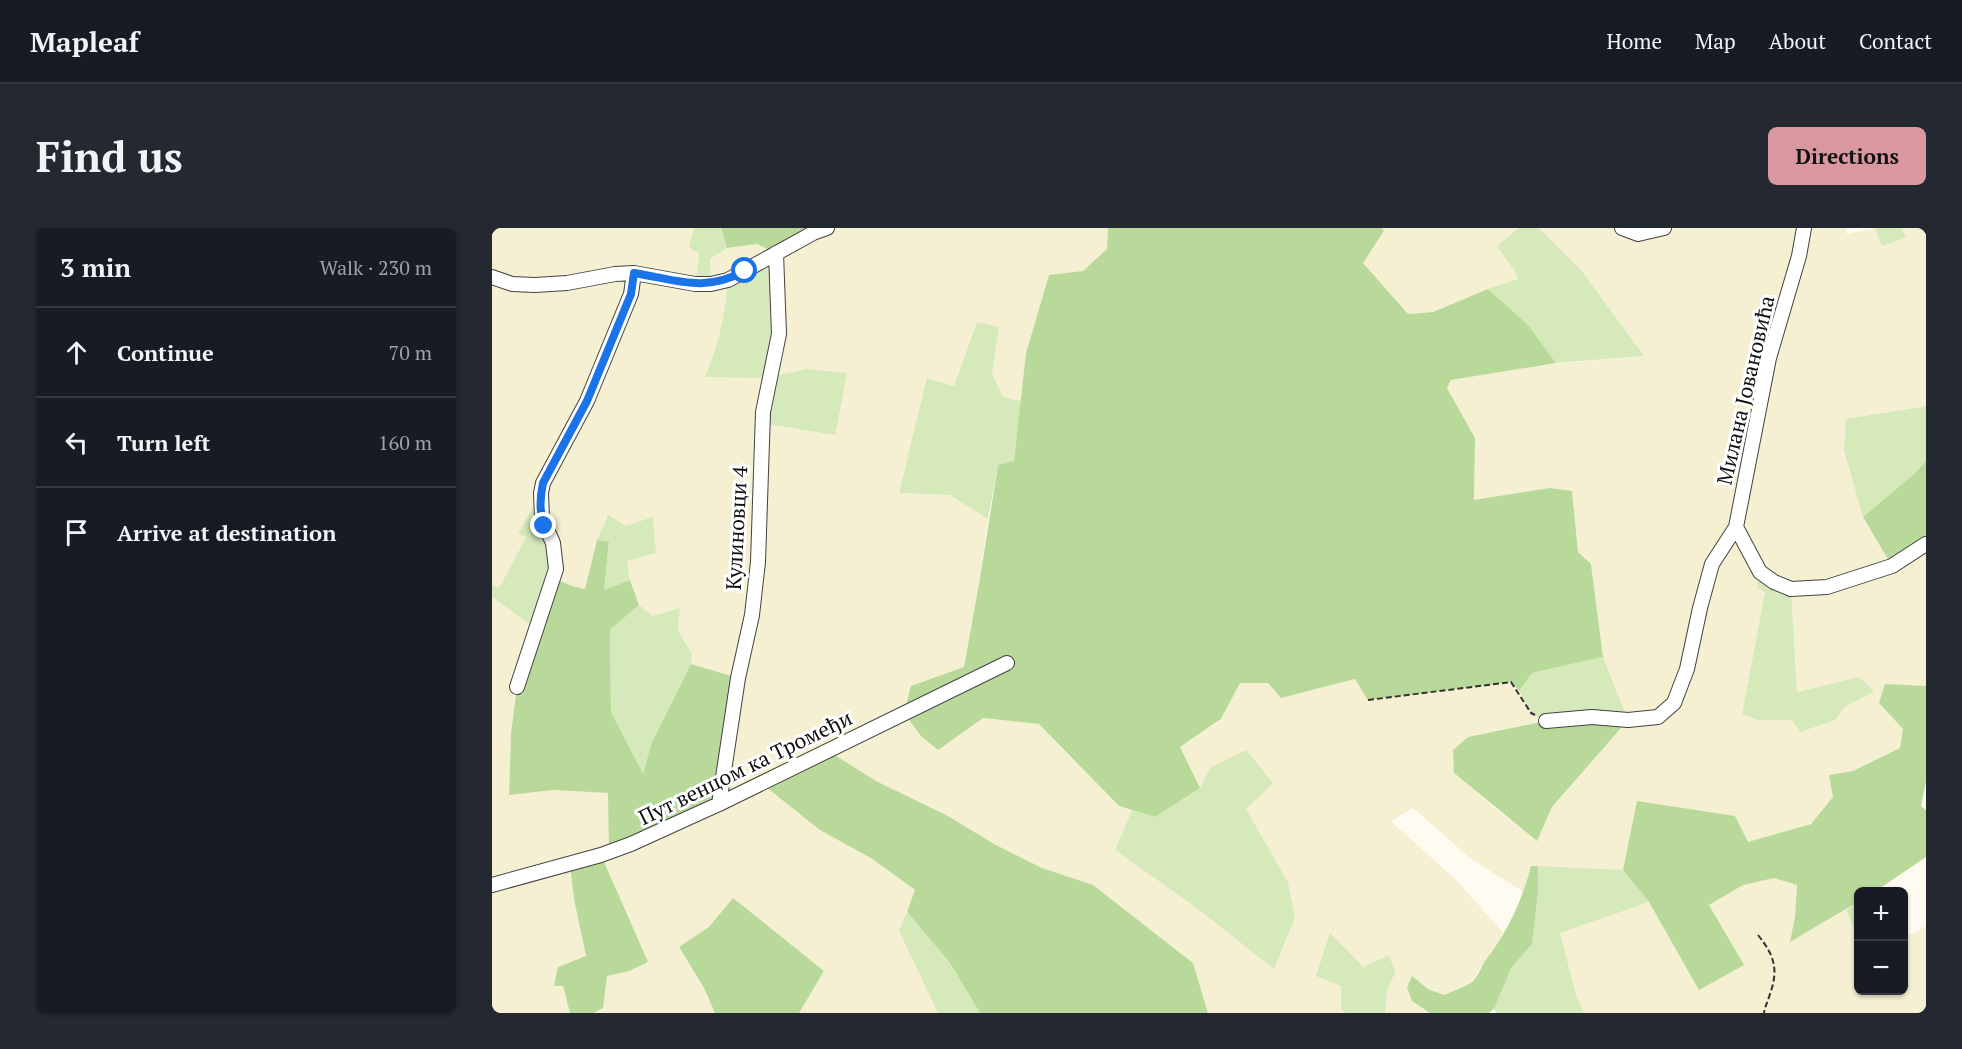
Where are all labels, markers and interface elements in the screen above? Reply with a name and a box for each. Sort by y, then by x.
text: Mapleaf [30,23,139,60]
text: Home [1606,27,1662,55]
text: Map [1695,27,1736,55]
text: About [1769,27,1826,55]
text: Contact [1859,27,1932,55]
button: Directions [1768,127,1926,185]
text: Find us [36,128,183,184]
text: 3 min [60,250,131,284]
text: Walk · 230 m [320,254,432,281]
route start [731,257,757,283]
street label: Милана Јовановића [1710,292,1780,487]
icon: ahead [60,336,93,369]
text: Continue [117,338,214,367]
text: 70 m [389,339,432,366]
icon: left [60,426,93,459]
text: Turn left [117,428,210,457]
text: 160 m [378,429,432,456]
street label: Кулиновци 4 [719,464,753,591]
route end [530,512,556,538]
icon: arrive [60,516,93,549]
text: Arrive at destination [117,518,336,547]
street label: Пут венцом ка Тромеђи [634,703,856,831]
map controls [1854,887,1908,995]
button: + [1854,887,1908,941]
button: − [1854,941,1908,995]

